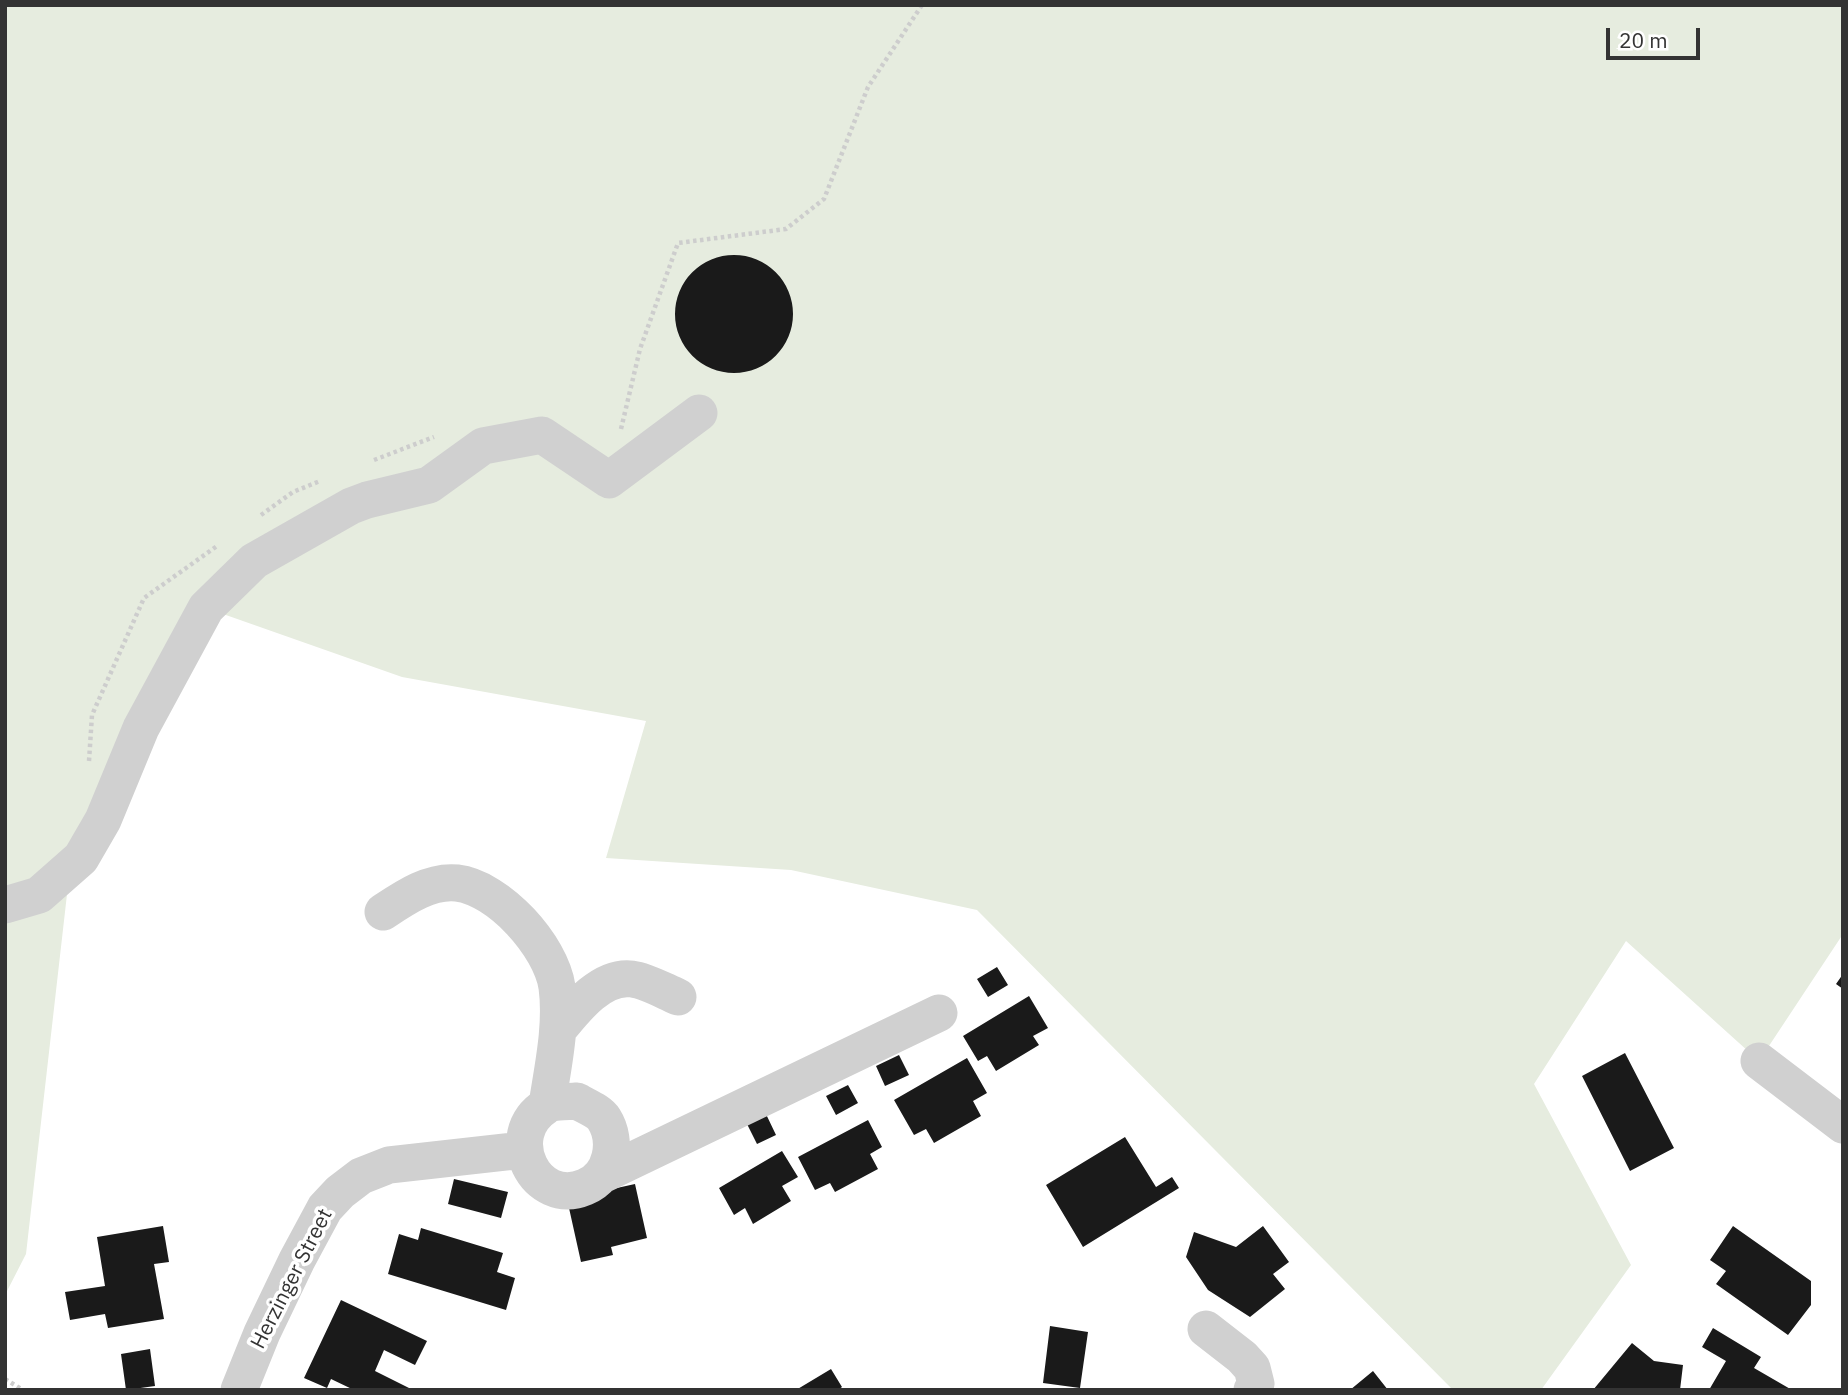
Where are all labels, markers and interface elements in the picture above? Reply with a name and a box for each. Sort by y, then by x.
scale bar [1610,14,1704,58]
text: 20 m [1619,26,1668,54]
street label: Herzinger Street [246,1205,338,1353]

